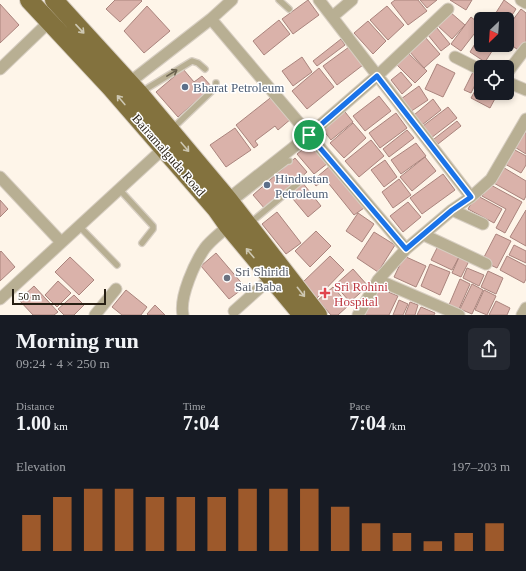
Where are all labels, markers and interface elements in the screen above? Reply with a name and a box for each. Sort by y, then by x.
north arrow [474,12,514,52]
map controls [474,12,514,100]
one-way arrow [76,23,85,34]
button: locate [474,60,514,100]
one-way arrow [166,69,178,77]
place label: Bharat Petroleum [193,80,284,95]
marker: Bharat Petroleum [180,82,190,92]
one-way arrow [117,94,126,105]
street label: Bairamalguda Road [129,111,209,199]
pin [292,118,326,152]
icon: arrive [298,124,320,146]
one-way arrow [180,142,189,153]
place label: Hindustan Petroleum [275,171,329,201]
marker: Hindustan Petroleum [262,180,272,190]
one-way arrow [246,247,255,258]
place label: Sri Shiridi Sai Baba [235,264,289,294]
marker: Sri Shiridi Sai Baba [222,273,232,283]
place label: Sri Rohini Hospital [334,279,388,309]
scale bar [12,287,106,306]
one-way arrow [296,287,305,298]
marker: Sri Rohini Hospital [319,287,331,299]
text: 50 m [18,290,40,302]
text: Morning run [16,328,139,353]
button: share [468,328,510,370]
text: 09:24 · 4 × 250 m [16,356,110,371]
text: Distance [16,400,54,412]
text: Time [183,400,205,412]
text: Pace [349,400,370,412]
text: 1.00 [16,412,51,434]
text: 7:04 [183,412,219,434]
text: 7:04 [349,412,386,434]
text: km [51,420,68,432]
text: /km [386,420,406,432]
text: Elevation [16,459,66,474]
text: 197–203 m [451,459,510,474]

